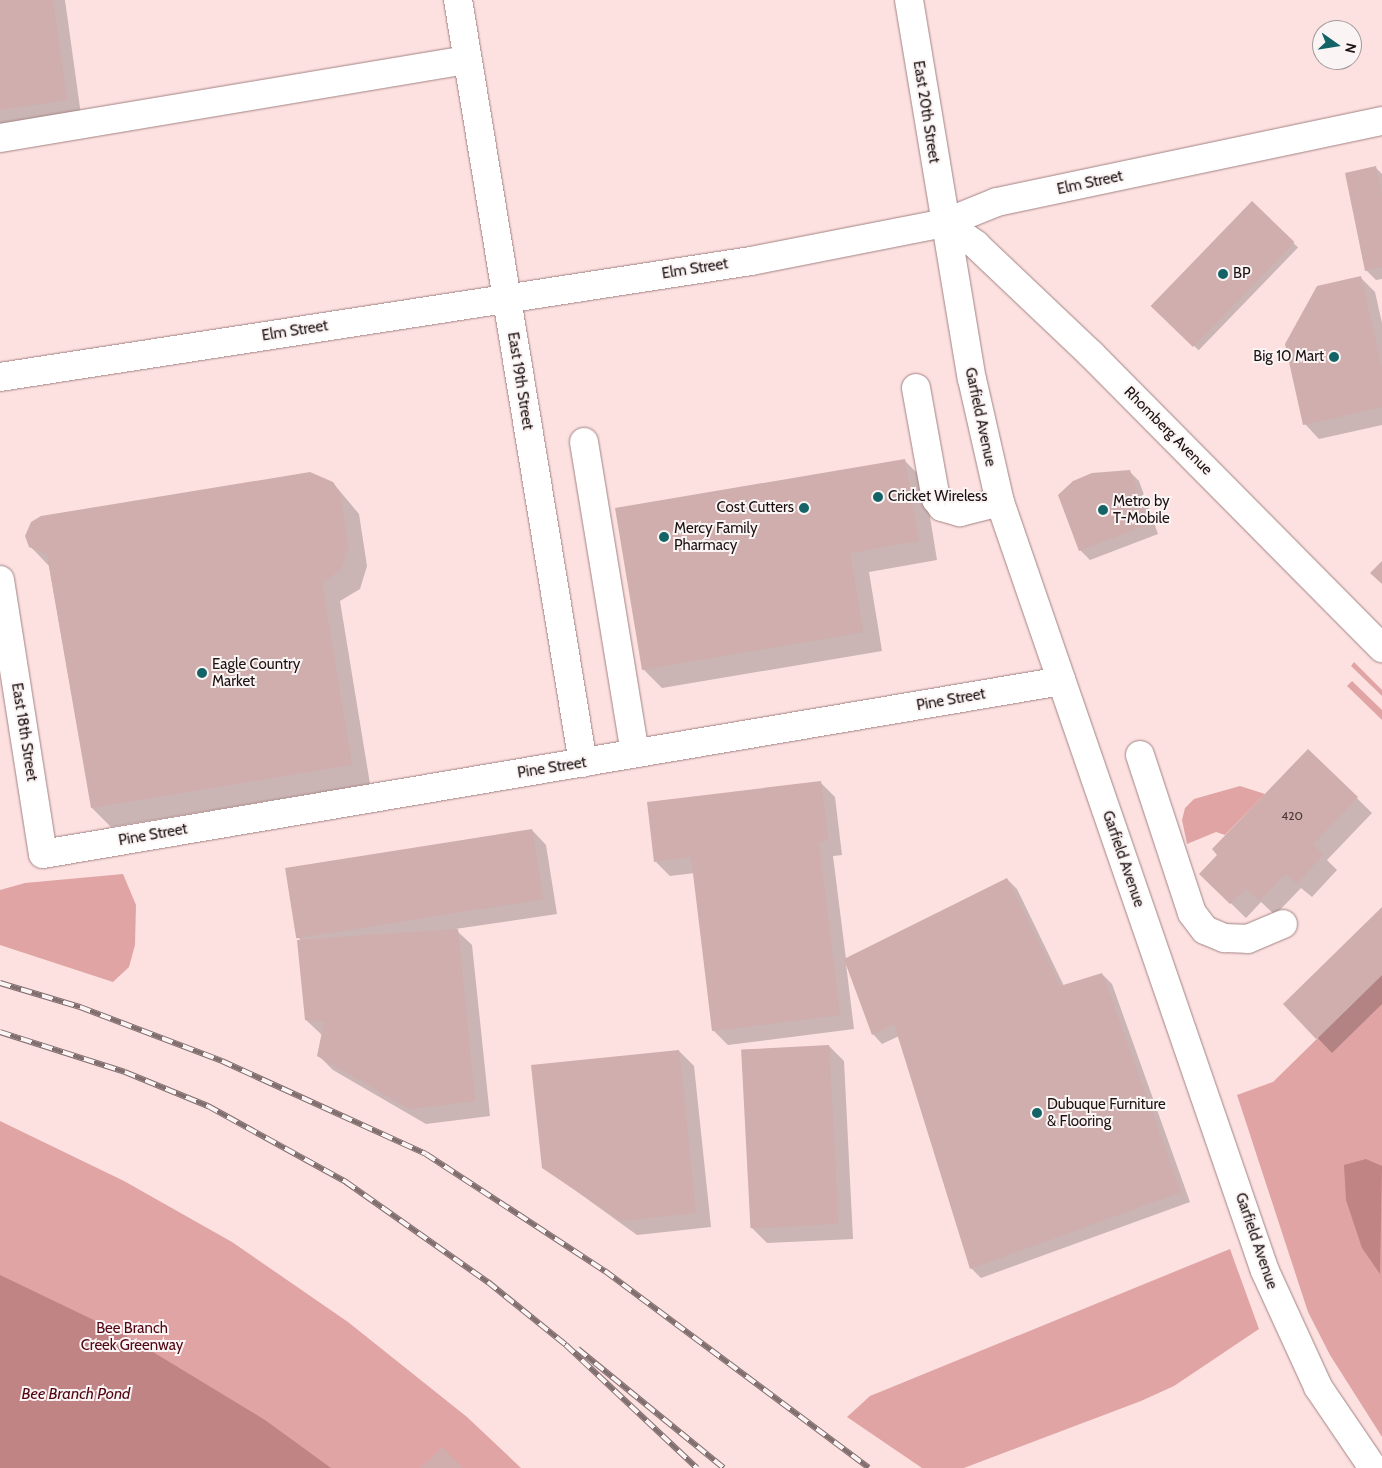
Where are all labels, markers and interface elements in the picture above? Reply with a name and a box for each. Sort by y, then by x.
north arrow [1312,20,1362,70]
text: N [1341,41,1361,55]
street label: East 20th Street [909,59,943,165]
street label: Elm Street [1055,167,1125,199]
street label: Elm Street [661,255,729,283]
place label: BP [1233,265,1251,283]
marker: BP [1217,268,1229,280]
street label: Elm Street [261,317,329,345]
street label: East 19th Street [503,331,537,431]
place label: Big 10 Mart [1253,348,1324,366]
marker: Big 10 Mart [1328,351,1340,363]
street label: Garfield Avenue [961,366,999,468]
street label: Rhomberg Avenue [1120,383,1216,479]
place label: Cricket Wireless [888,488,987,506]
marker: Cricket Wireless [872,491,884,503]
place label: Metro by T-Mobile [1113,492,1170,527]
place label: Cost Cutters [717,499,794,517]
marker: Cost Cutters [798,502,810,514]
marker: Metro by T-Mobile [1097,504,1109,516]
place label: Mercy Family Pharmacy [674,519,758,554]
marker: Mercy Family Pharmacy [658,531,670,543]
place label: Eagle Country Market [212,655,300,690]
marker: Eagle Country Market [196,667,208,679]
street label: East 18th Street [7,682,41,782]
street label: Pine Street [915,685,987,715]
street label: Pine Street [516,754,588,782]
street label: Garfield Avenue [1098,809,1148,909]
house number: 420 [1281,809,1303,823]
street label: Pine Street [117,820,189,850]
place label: Dubuque Furniture & Flooring [1047,1095,1166,1130]
marker: Dubuque Furniture & Flooring [1031,1107,1043,1119]
street label: Garfield Avenue [1231,1191,1281,1291]
park label: Bee Branch Creek Greenway [81,1319,183,1354]
water label: Bee Branch Pond [22,1384,130,1404]

